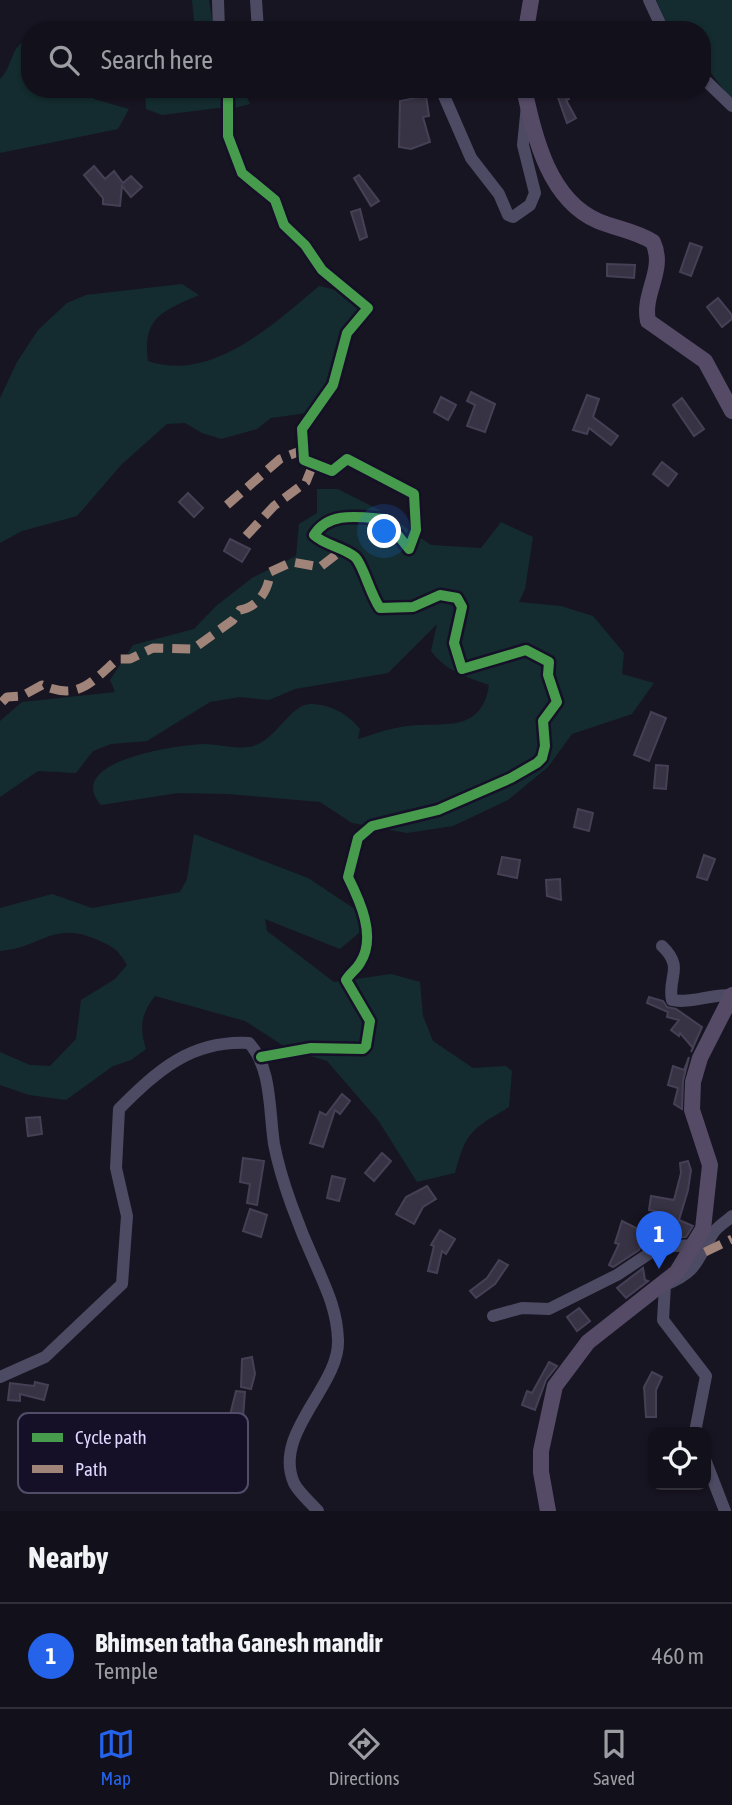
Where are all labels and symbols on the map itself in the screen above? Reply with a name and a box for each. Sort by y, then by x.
your location [367,514,401,548]
pin: 1 [636,1211,682,1269]
legend [18,1413,248,1493]
text: Cycle path [75,1426,147,1448]
text: Path [75,1458,107,1480]

